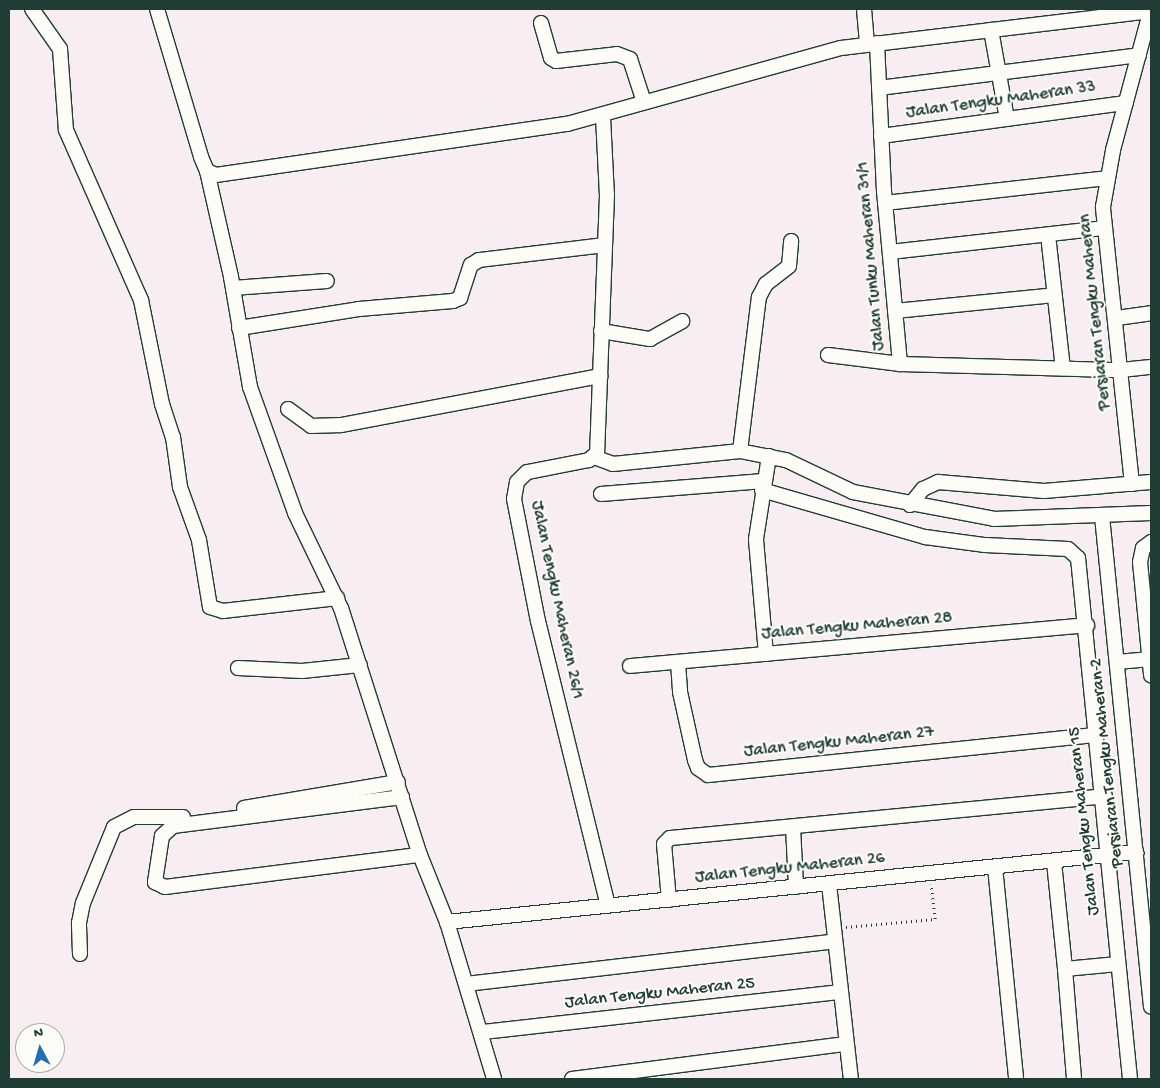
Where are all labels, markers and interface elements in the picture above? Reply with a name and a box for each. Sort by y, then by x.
street label: Jalan Tengku Maheran 33 [905,77,1097,125]
street label: Jalan Tunku Maheran 31/1 [853,161,891,351]
street label: Persiaran Tengku Maheran [1075,213,1117,411]
street label: Jalan Tengku Maheran 26/1 [524,499,588,701]
street label: Jalan Tengku Maheran 28 [761,608,953,646]
street label: Persiaran Tengku Maheran 2 [1086,657,1130,869]
street label: Jalan Tengku Maheran 27 [743,722,935,764]
street label: Jalan Tengku Maheran 15 [1064,726,1106,916]
street label: Jalan Tengku Maheran 26 [694,848,886,890]
street label: Jalan Tengku Maheran 25 [564,973,756,1015]
north arrow [15,1023,65,1073]
text: N [33,1025,44,1043]

